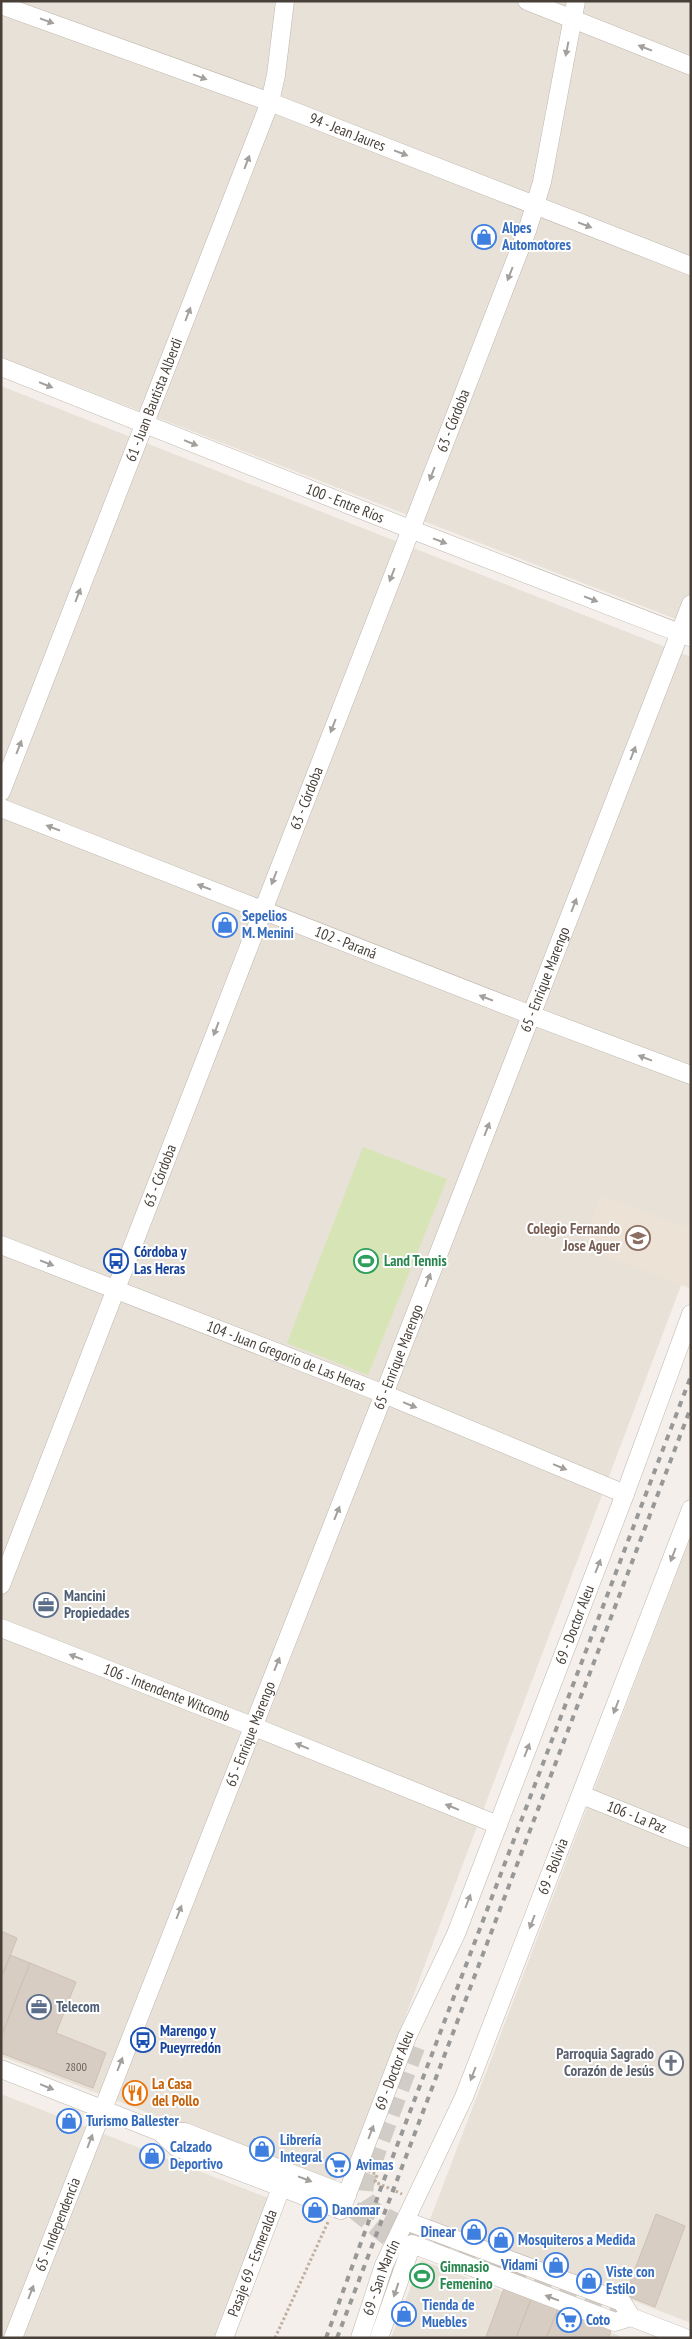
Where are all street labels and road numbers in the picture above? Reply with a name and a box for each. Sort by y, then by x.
street label: 94 - Jean Jaures [307,108,388,155]
street label: 61 - Juan Bautista Alberdi [121,335,186,464]
street label: 63 - Córdoba [432,386,473,455]
street label: 100 - Entre Ríos [303,479,387,527]
street label: 63 - Córdoba [285,764,327,832]
street label: 102 - Paraná [312,921,380,963]
street label: 65 - Enrique Marengo [516,924,574,1035]
street label: 63 - Córdoba [139,1142,180,1210]
street label: 65 - Enrique Marengo [369,1301,427,1412]
street label: 104 - Juan Gregorio de Las Heras [204,1316,369,1395]
street label: 69 - Doctor Aleu [550,1582,598,1667]
street label: 106 - Intendente Witcomb [101,1659,233,1726]
street label: 65 - Enrique Marengo [221,1678,279,1789]
street label: 106 - La Paz [604,1796,670,1837]
street label: 69 - Bolivia [533,1836,572,1897]
street label: 69 - Doctor Aleu [370,2027,418,2113]
street label: 65 - Independencia [30,2175,84,2274]
street label: Pasaje 69 - Esmeralda [223,2207,281,2319]
street label: 69 - San Martín [358,2236,404,2318]

